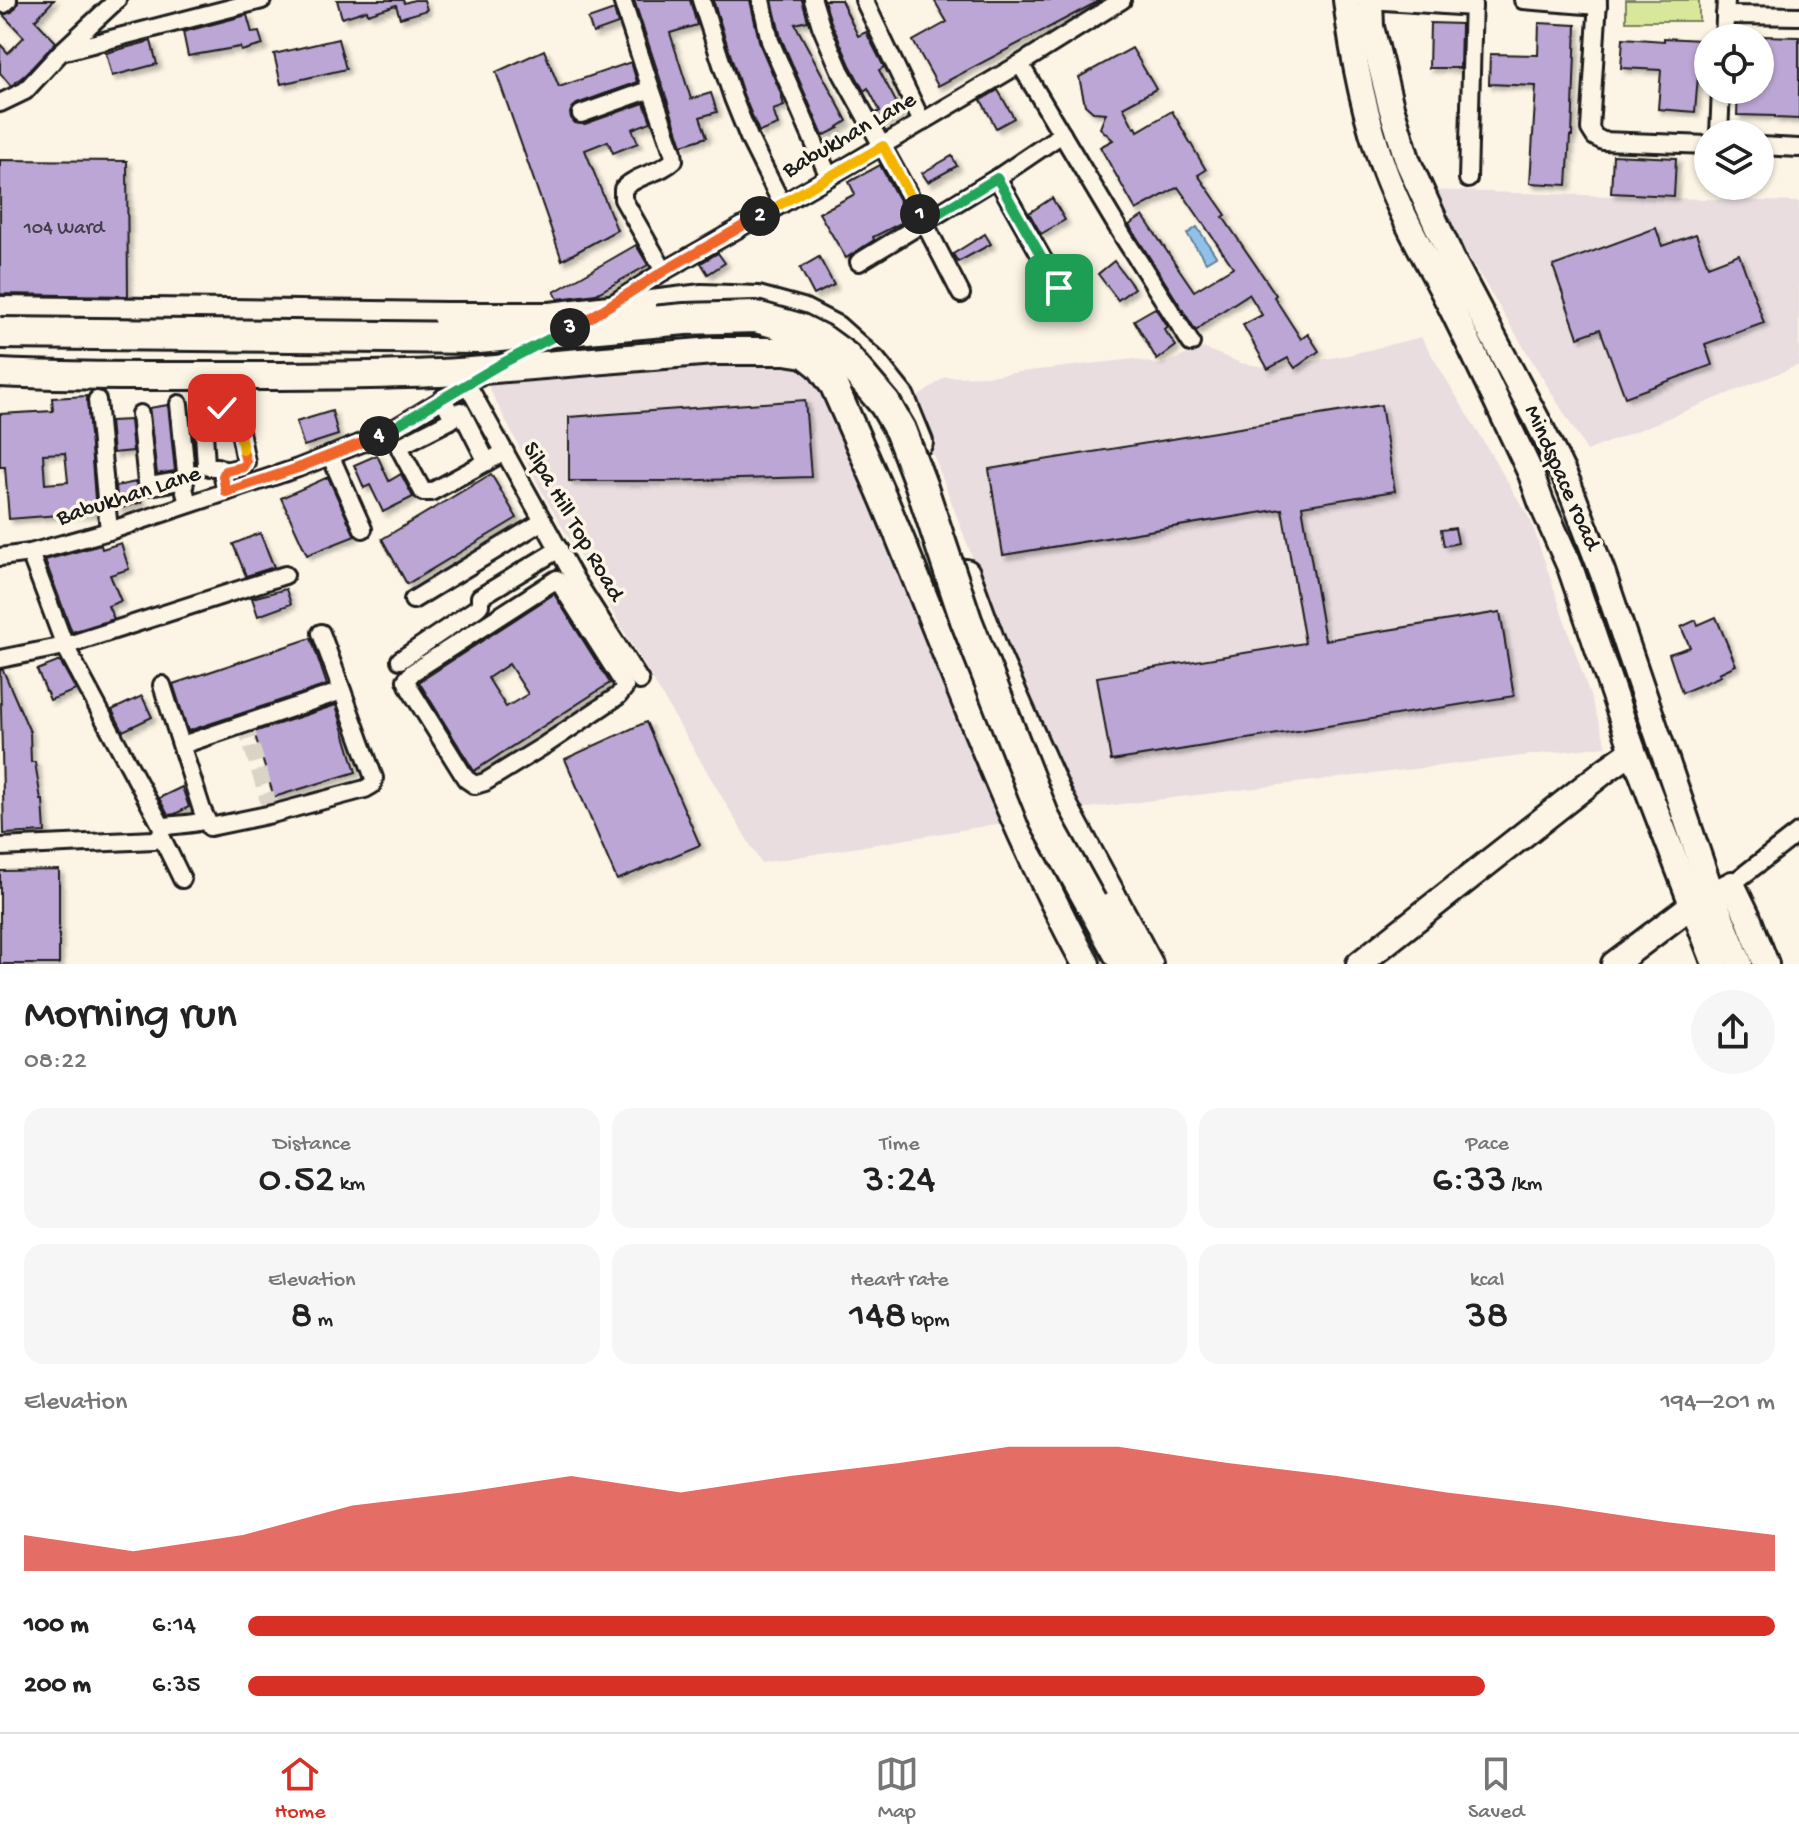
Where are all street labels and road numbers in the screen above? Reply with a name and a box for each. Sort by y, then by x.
street label: Babukhan Lane [777,86,922,186]
street label: Mindspace road [1516,401,1607,557]
street label: Silpa Hill Top Road [515,437,630,609]
street label: Babukhan Lane [53,460,205,534]

